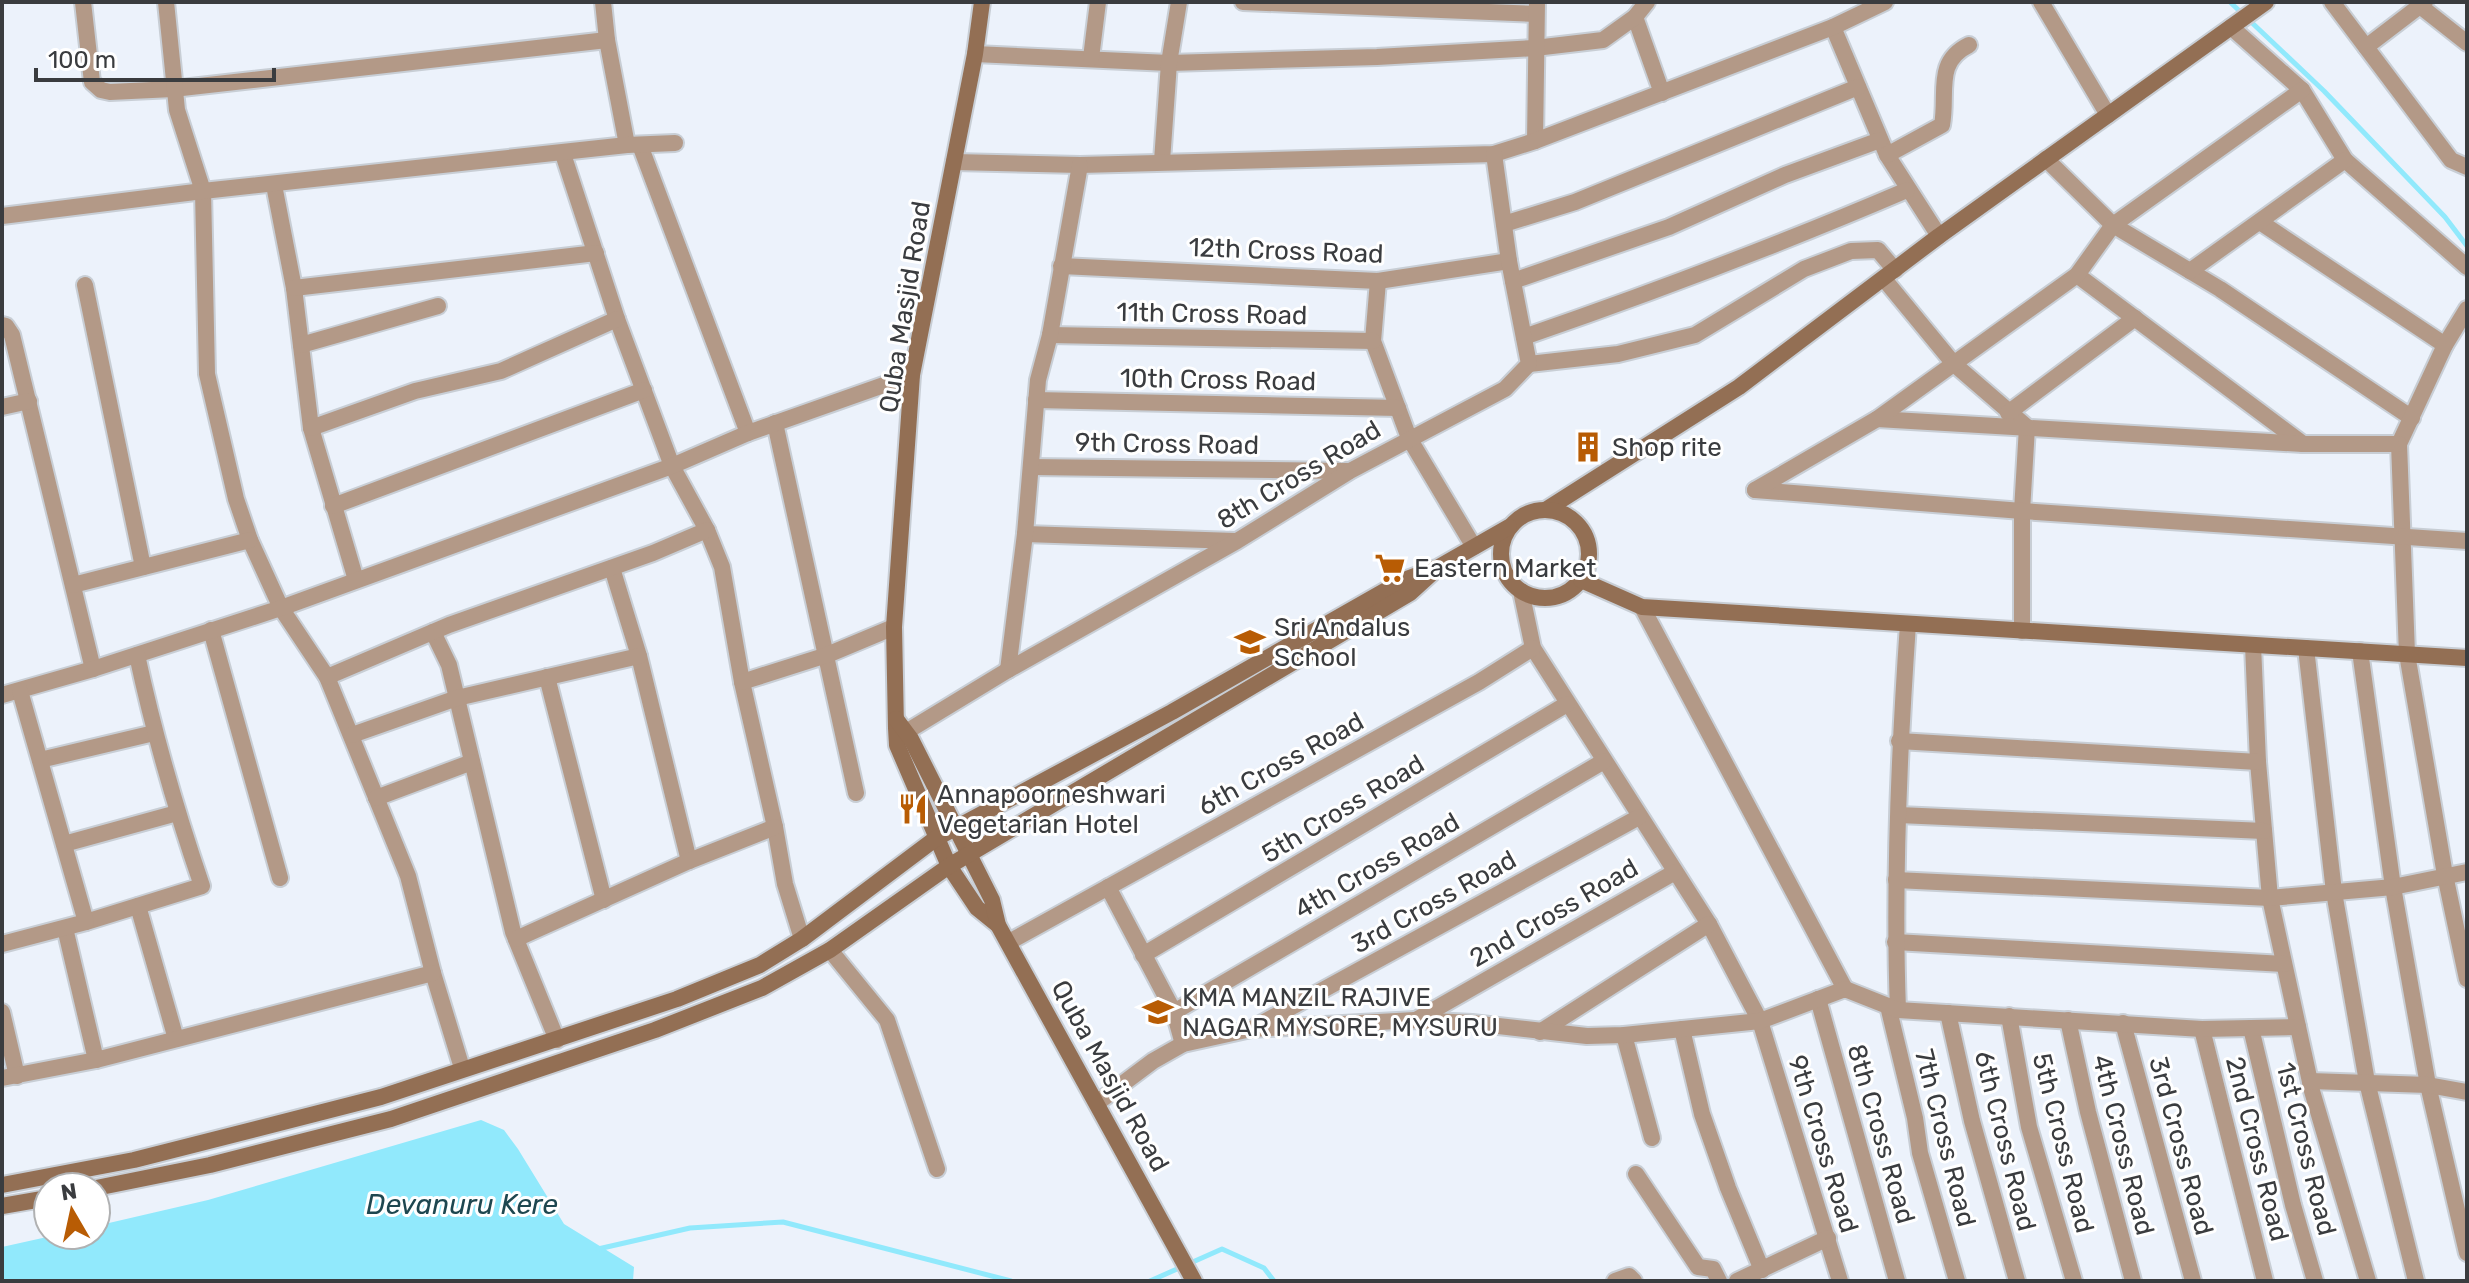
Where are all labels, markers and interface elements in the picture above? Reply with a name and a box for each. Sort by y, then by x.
scale bar [36,32,274,82]
text: 100 m [48,46,116,74]
street label: Quba Masjid Road [873,199,937,415]
street label: 12th Cross Road [1188,232,1384,270]
street label: 11th Cross Road [1116,297,1308,331]
street label: 10th Cross Road [1120,363,1316,397]
street label: 8th Cross Road [1212,414,1386,536]
street label: 9th Cross Road [1075,427,1259,461]
building icon: Shop rite [1571,430,1605,464]
place label: Shop rite [1612,432,1722,463]
supermarket icon: Eastern Market [1373,551,1407,585]
place label: Eastern Market [1414,553,1596,584]
place label: Sri Andalus School [1274,612,1410,673]
school or university icon: Sri Andalus School [1233,625,1267,659]
street label: 6th Cross Road [1193,706,1369,822]
street label: 5th Cross Road [1256,748,1430,870]
place label: Annapoorneshwari Vegetarian Hotel [937,779,1166,840]
restaurant icon: Annapoorneshwari Vegetarian Hotel [896,792,930,826]
street label: 4th Cross Road [1289,806,1465,926]
street label: 3rd Cross Road [1346,844,1522,960]
street label: 2nd Cross Road [1464,852,1644,974]
street label: Quba Masjid Road [1045,975,1175,1177]
place label: KMA MANZIL RAJIVE NAGAR MYSORE, MYSURU [1182,982,1498,1043]
school or university icon: KMA MANZIL RAJIVE NAGAR MYSORE, MYSURU [1141,995,1175,1029]
street label: 8th Cross Road [1841,1041,1921,1227]
street label: 7th Cross Road [1908,1046,1982,1230]
street label: 6th Cross Road [1968,1048,2042,1234]
street label: 5th Cross Road [2026,1050,2100,1236]
street label: 9th Cross Road [1781,1051,1865,1237]
street label: 4th Cross Road [2086,1052,2160,1238]
street label: 3rd Cross Road [2142,1053,2220,1239]
street label: 2nd Cross Road [2219,1053,2295,1245]
street label: 1st Cross Road [2270,1059,2342,1239]
north arrow [32,1171,112,1251]
text: N [59,1177,79,1206]
water label: Devanuru Kere [366,1188,558,1221]

